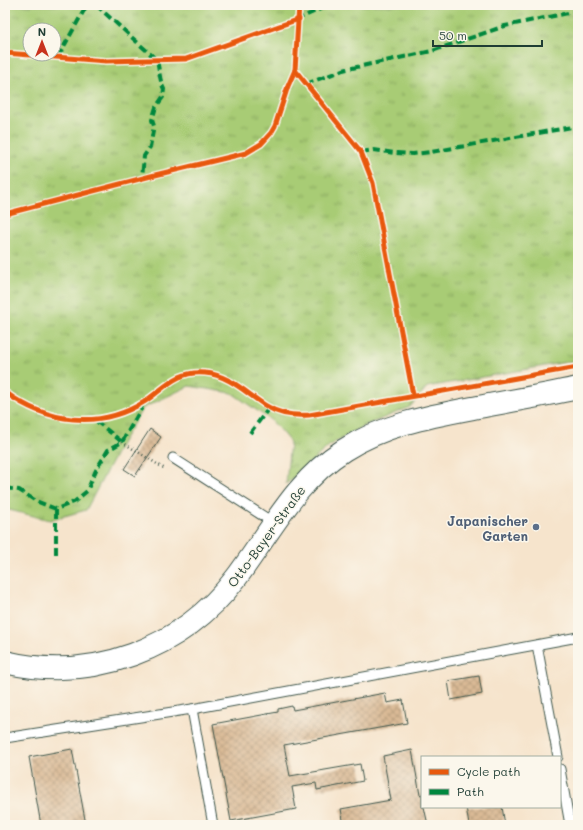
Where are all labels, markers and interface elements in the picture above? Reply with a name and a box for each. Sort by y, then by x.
north arrow [22,22,62,62]
scale bar [433,22,542,48]
text: N [38,24,46,39]
text: 50 m [439,27,467,43]
street label: Otto-Bayer-Straße [223,482,309,590]
place label: Japanischer Garten [447,512,528,544]
marker: Japanischer Garten [531,522,541,532]
legend [421,756,561,808]
text: Cycle path [457,763,520,779]
text: Path [457,783,484,799]

